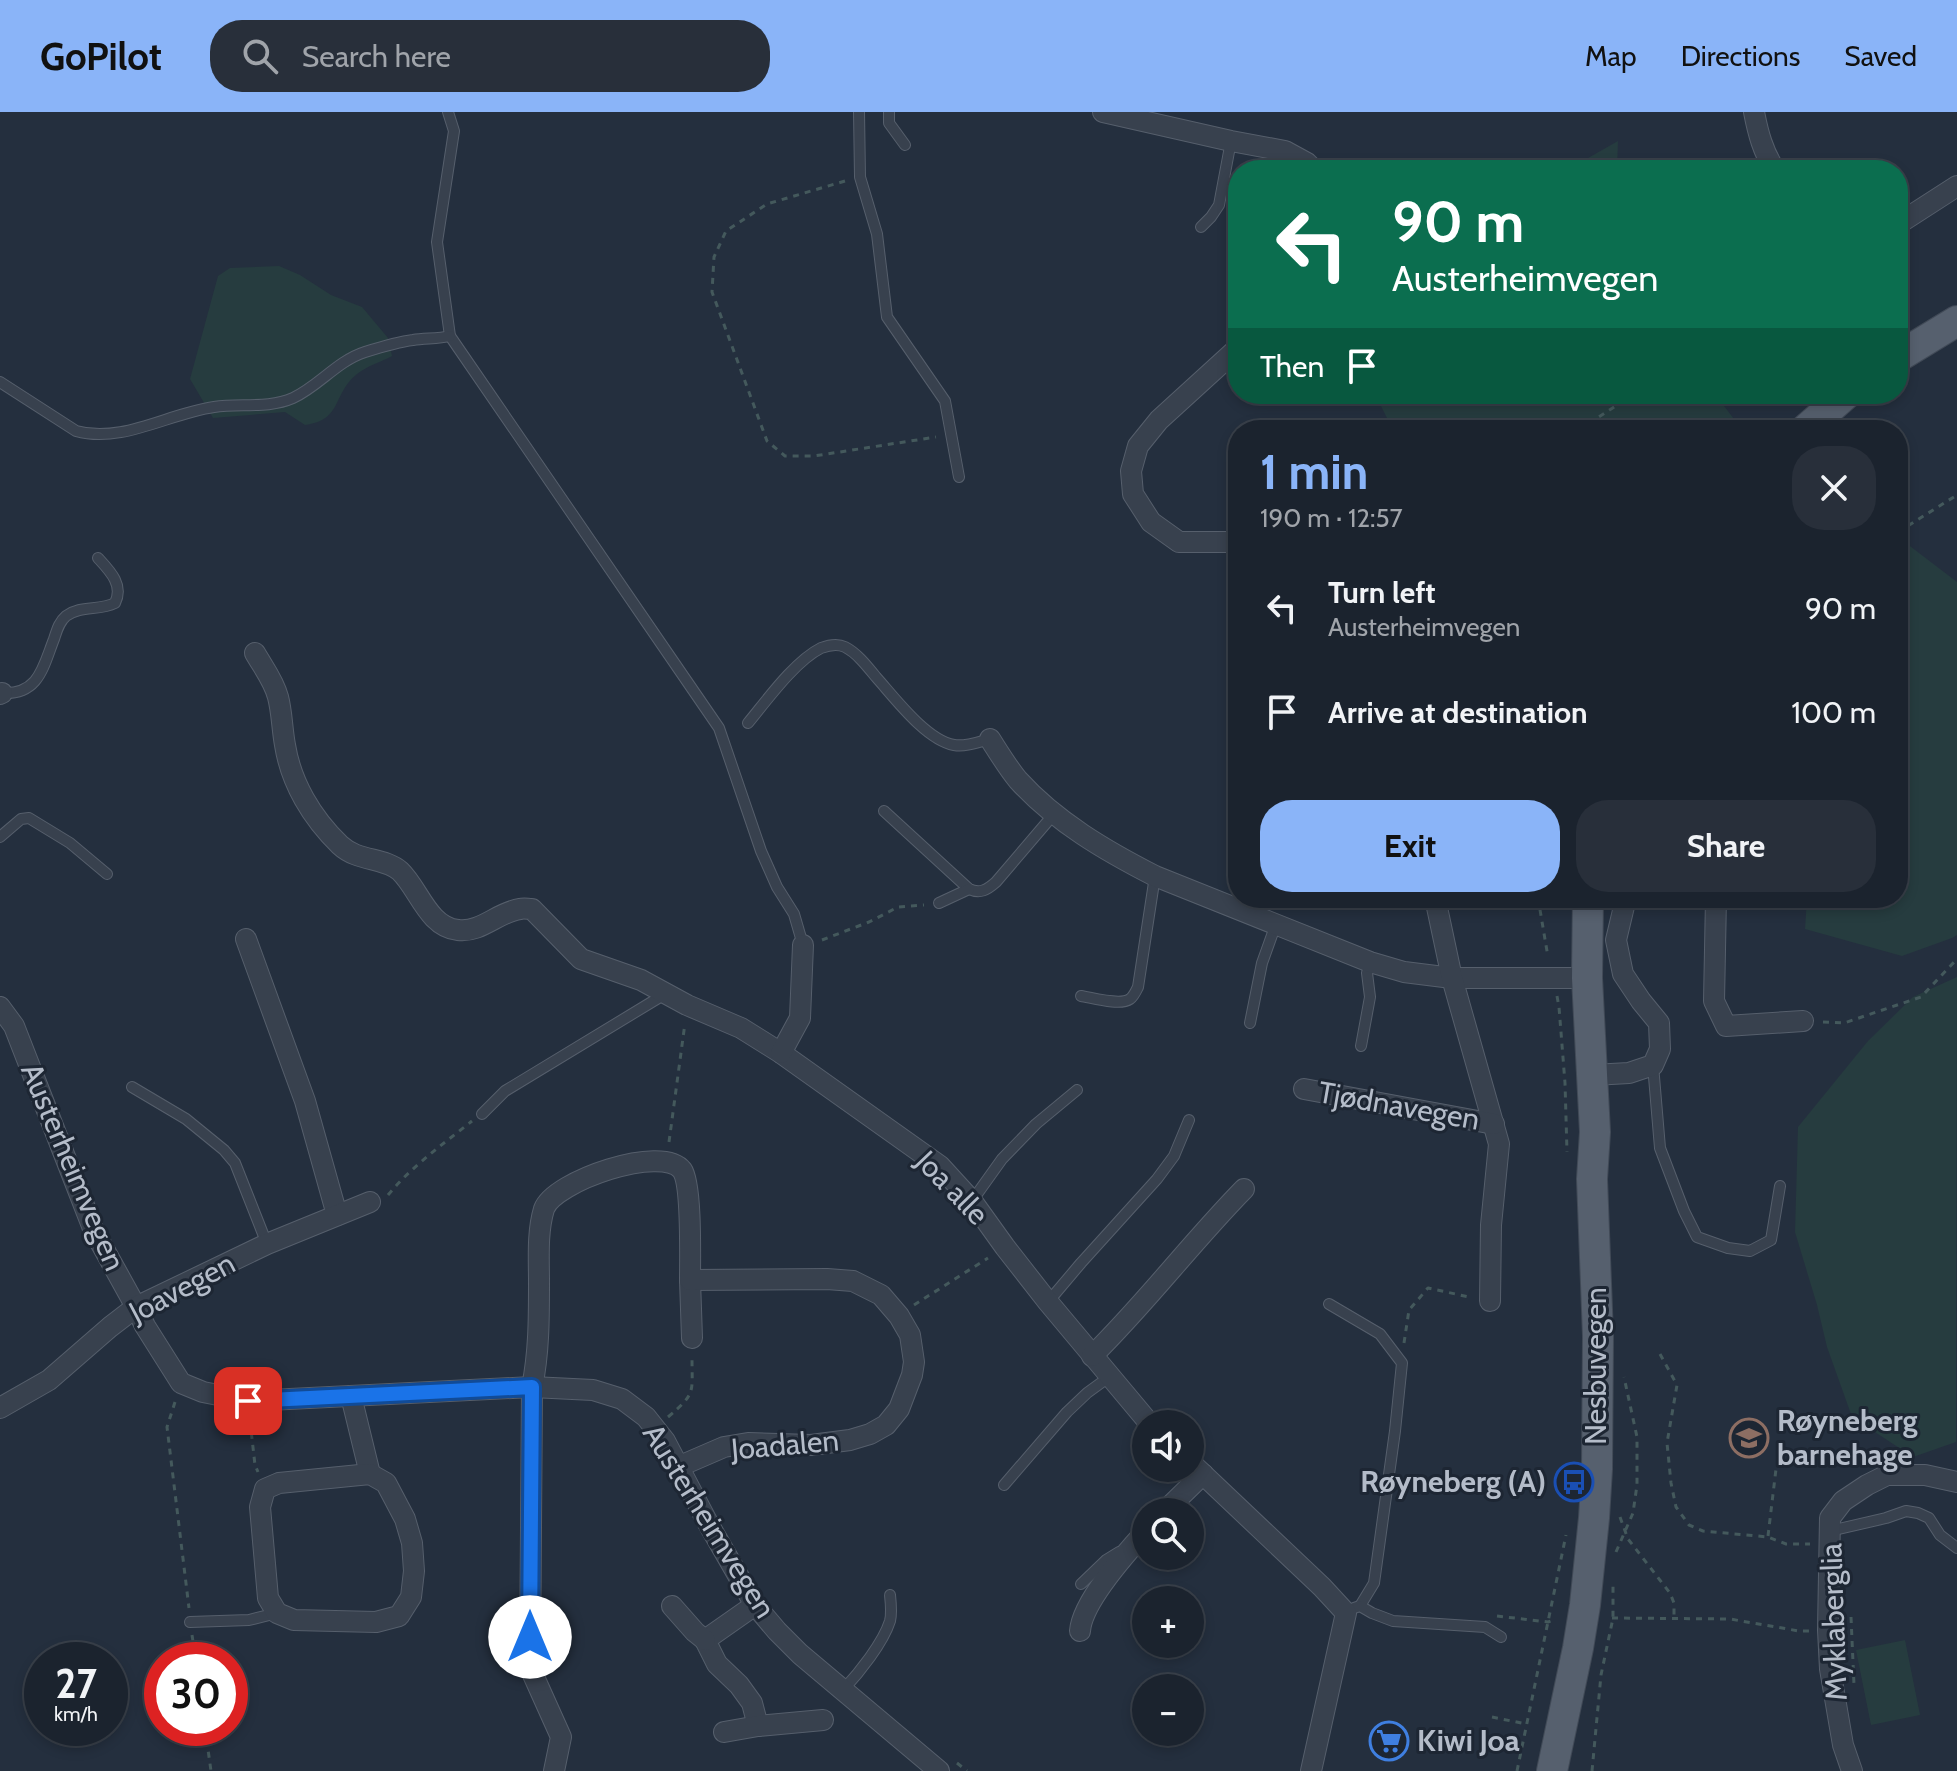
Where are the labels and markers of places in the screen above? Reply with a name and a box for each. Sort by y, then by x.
pin [214,1367,282,1435]
place label: Røyneberg barnehage [1777,1402,1917,1473]
school or university icon: Røyneberg barnehage [1728,1417,1770,1459]
bus stop icon: Røyneberg (A) [1553,1461,1595,1503]
place label: Røyneberg (A) [1360,1463,1546,1500]
supermarket icon: Kiwi Joa [1368,1720,1410,1762]
place label: Kiwi Joa [1417,1722,1520,1759]

